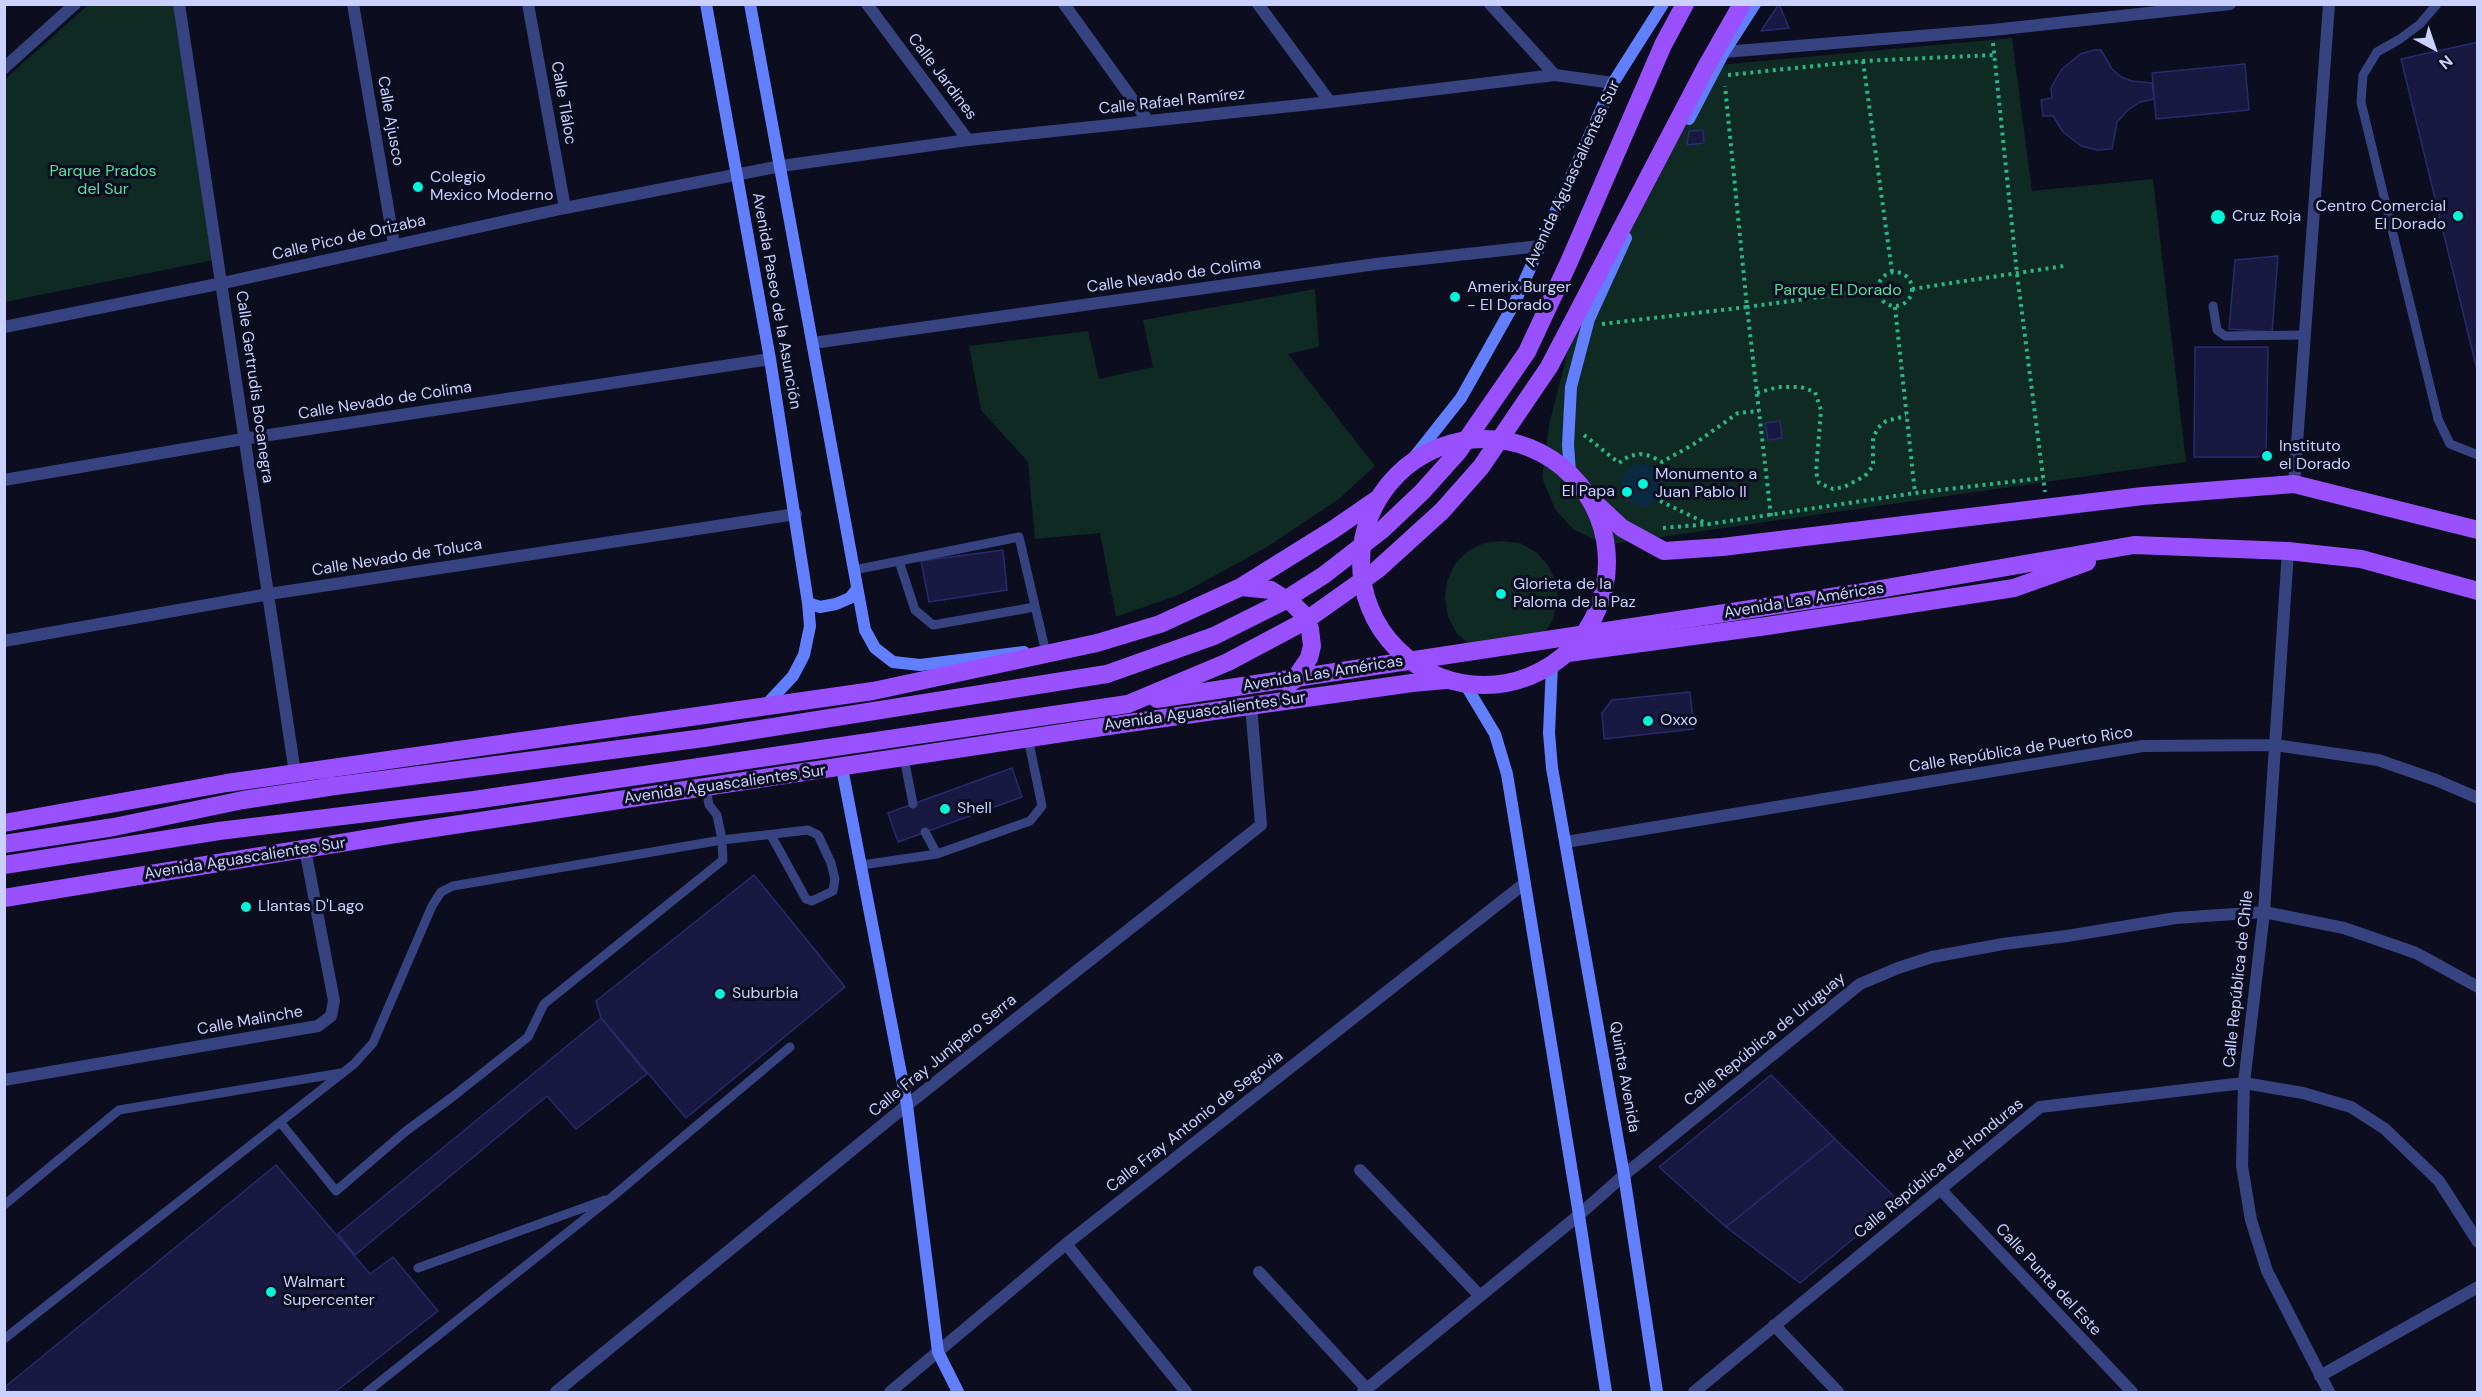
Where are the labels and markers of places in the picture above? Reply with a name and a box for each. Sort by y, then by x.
place label: Colegio Mexico Moderno [430,168,554,206]
marker: Colegio Mexico Moderno [411,180,425,194]
place label: Centro Comercial El Dorado [2315,197,2446,235]
place label: Cruz Roja [2232,207,2301,227]
marker: Cruz Roja [2209,208,2227,226]
marker: Centro Comercial El Dorado [2451,209,2465,223]
place label: Amerix Burger - El Dorado [1467,278,1571,316]
marker: Amerix Burger - El Dorado [1448,290,1462,304]
place label: Instituto el Dorado [2279,437,2351,475]
marker: Instituto el Dorado [2260,449,2274,463]
place label: Monumento a Juan Pablo II [1655,465,1757,503]
marker: Monumento a Juan Pablo II [1636,477,1650,491]
place label: El Papa [1562,482,1615,502]
marker: El Papa [1620,485,1634,499]
place label: Glorieta de la Paloma de la Paz [1513,575,1636,613]
marker: Glorieta de la Paloma de la Paz [1494,587,1508,601]
place label: Oxxo [1660,711,1697,731]
marker: Oxxo [1641,714,1655,728]
place label: Shell [957,799,992,819]
marker: Shell [938,802,952,816]
place label: Llantas D'Lago [258,897,364,917]
marker: Llantas D'Lago [239,900,253,914]
place label: Suburbia [732,984,798,1004]
marker: Suburbia [713,987,727,1001]
place label: Walmart Supercenter [283,1273,375,1311]
marker: Walmart Supercenter [264,1285,278,1299]

